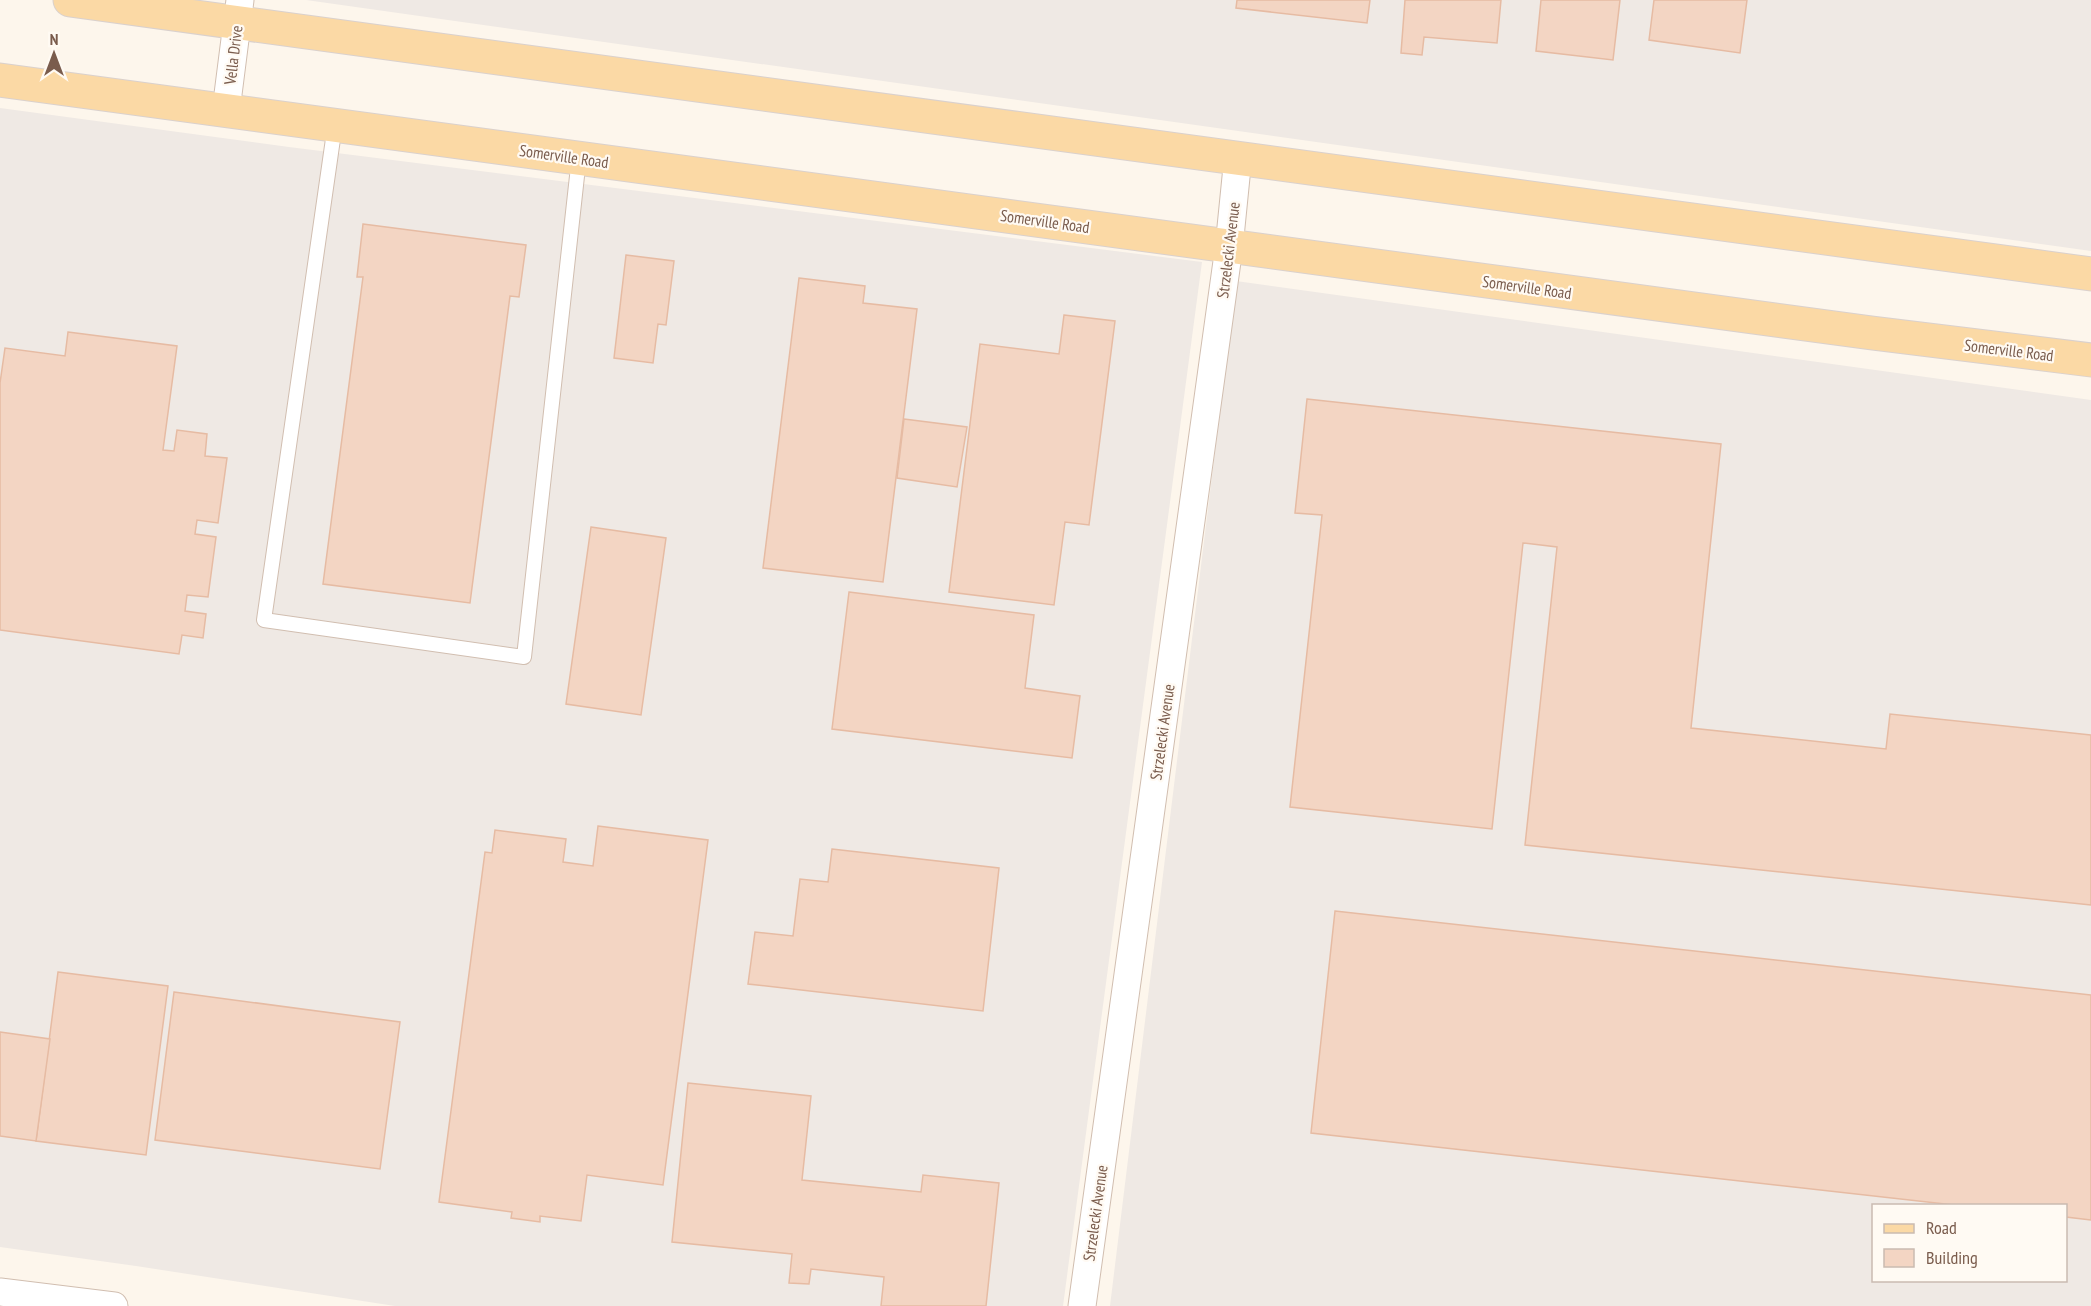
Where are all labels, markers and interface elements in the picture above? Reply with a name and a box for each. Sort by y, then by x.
north arrow [24,24,84,84]
street label: Vella Drive [219,24,247,87]
text: N [50,29,58,49]
street label: Somerville Road [518,140,610,172]
street label: Strzelecki Avenue [1212,201,1244,299]
street label: Somerville Road [999,205,1091,237]
street label: Somerville Road [1481,271,1573,303]
street label: Somerville Road [1963,335,2055,365]
street label: Strzelecki Avenue [1145,683,1179,781]
street label: Strzelecki Avenue [1078,1164,1112,1262]
legend [1872,1204,2067,1282]
text: Road [1926,1216,1957,1239]
text: Building [1926,1246,1978,1269]

